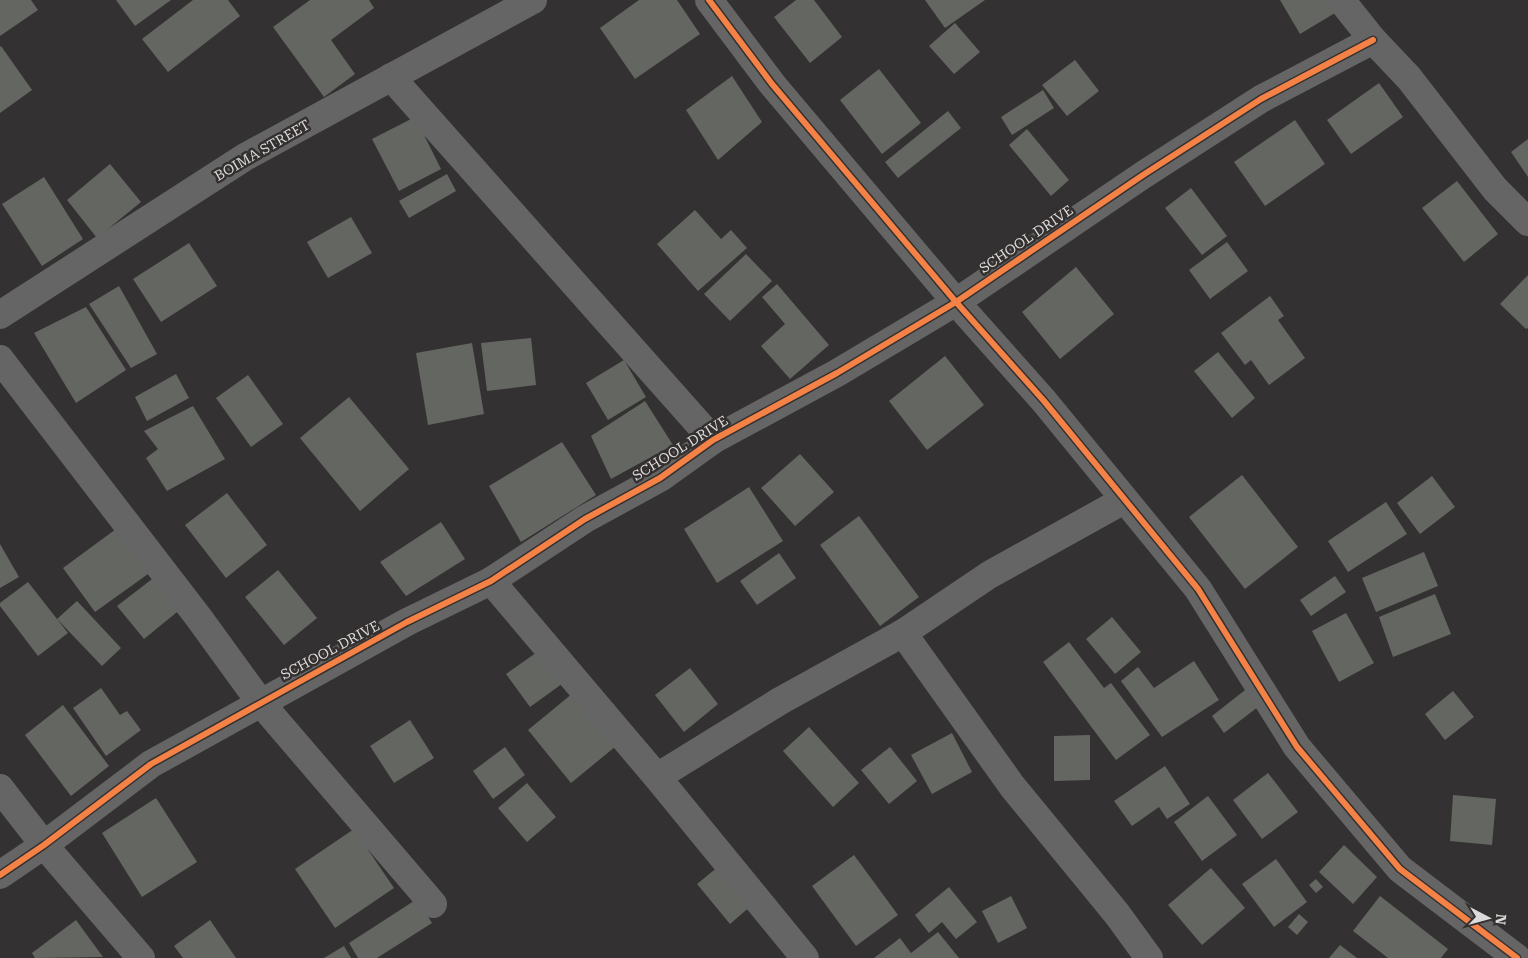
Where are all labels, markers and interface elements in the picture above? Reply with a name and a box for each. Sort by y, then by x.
street label: BOIMA STREET [212,116,312,184]
street label: SCHOOL DRIVE [976,202,1076,276]
street label: SCHOOL DRIVE [629,412,731,484]
street label: SCHOOL DRIVE [278,617,382,683]
north arrow [1463,893,1513,943]
text: N [1492,913,1509,926]

